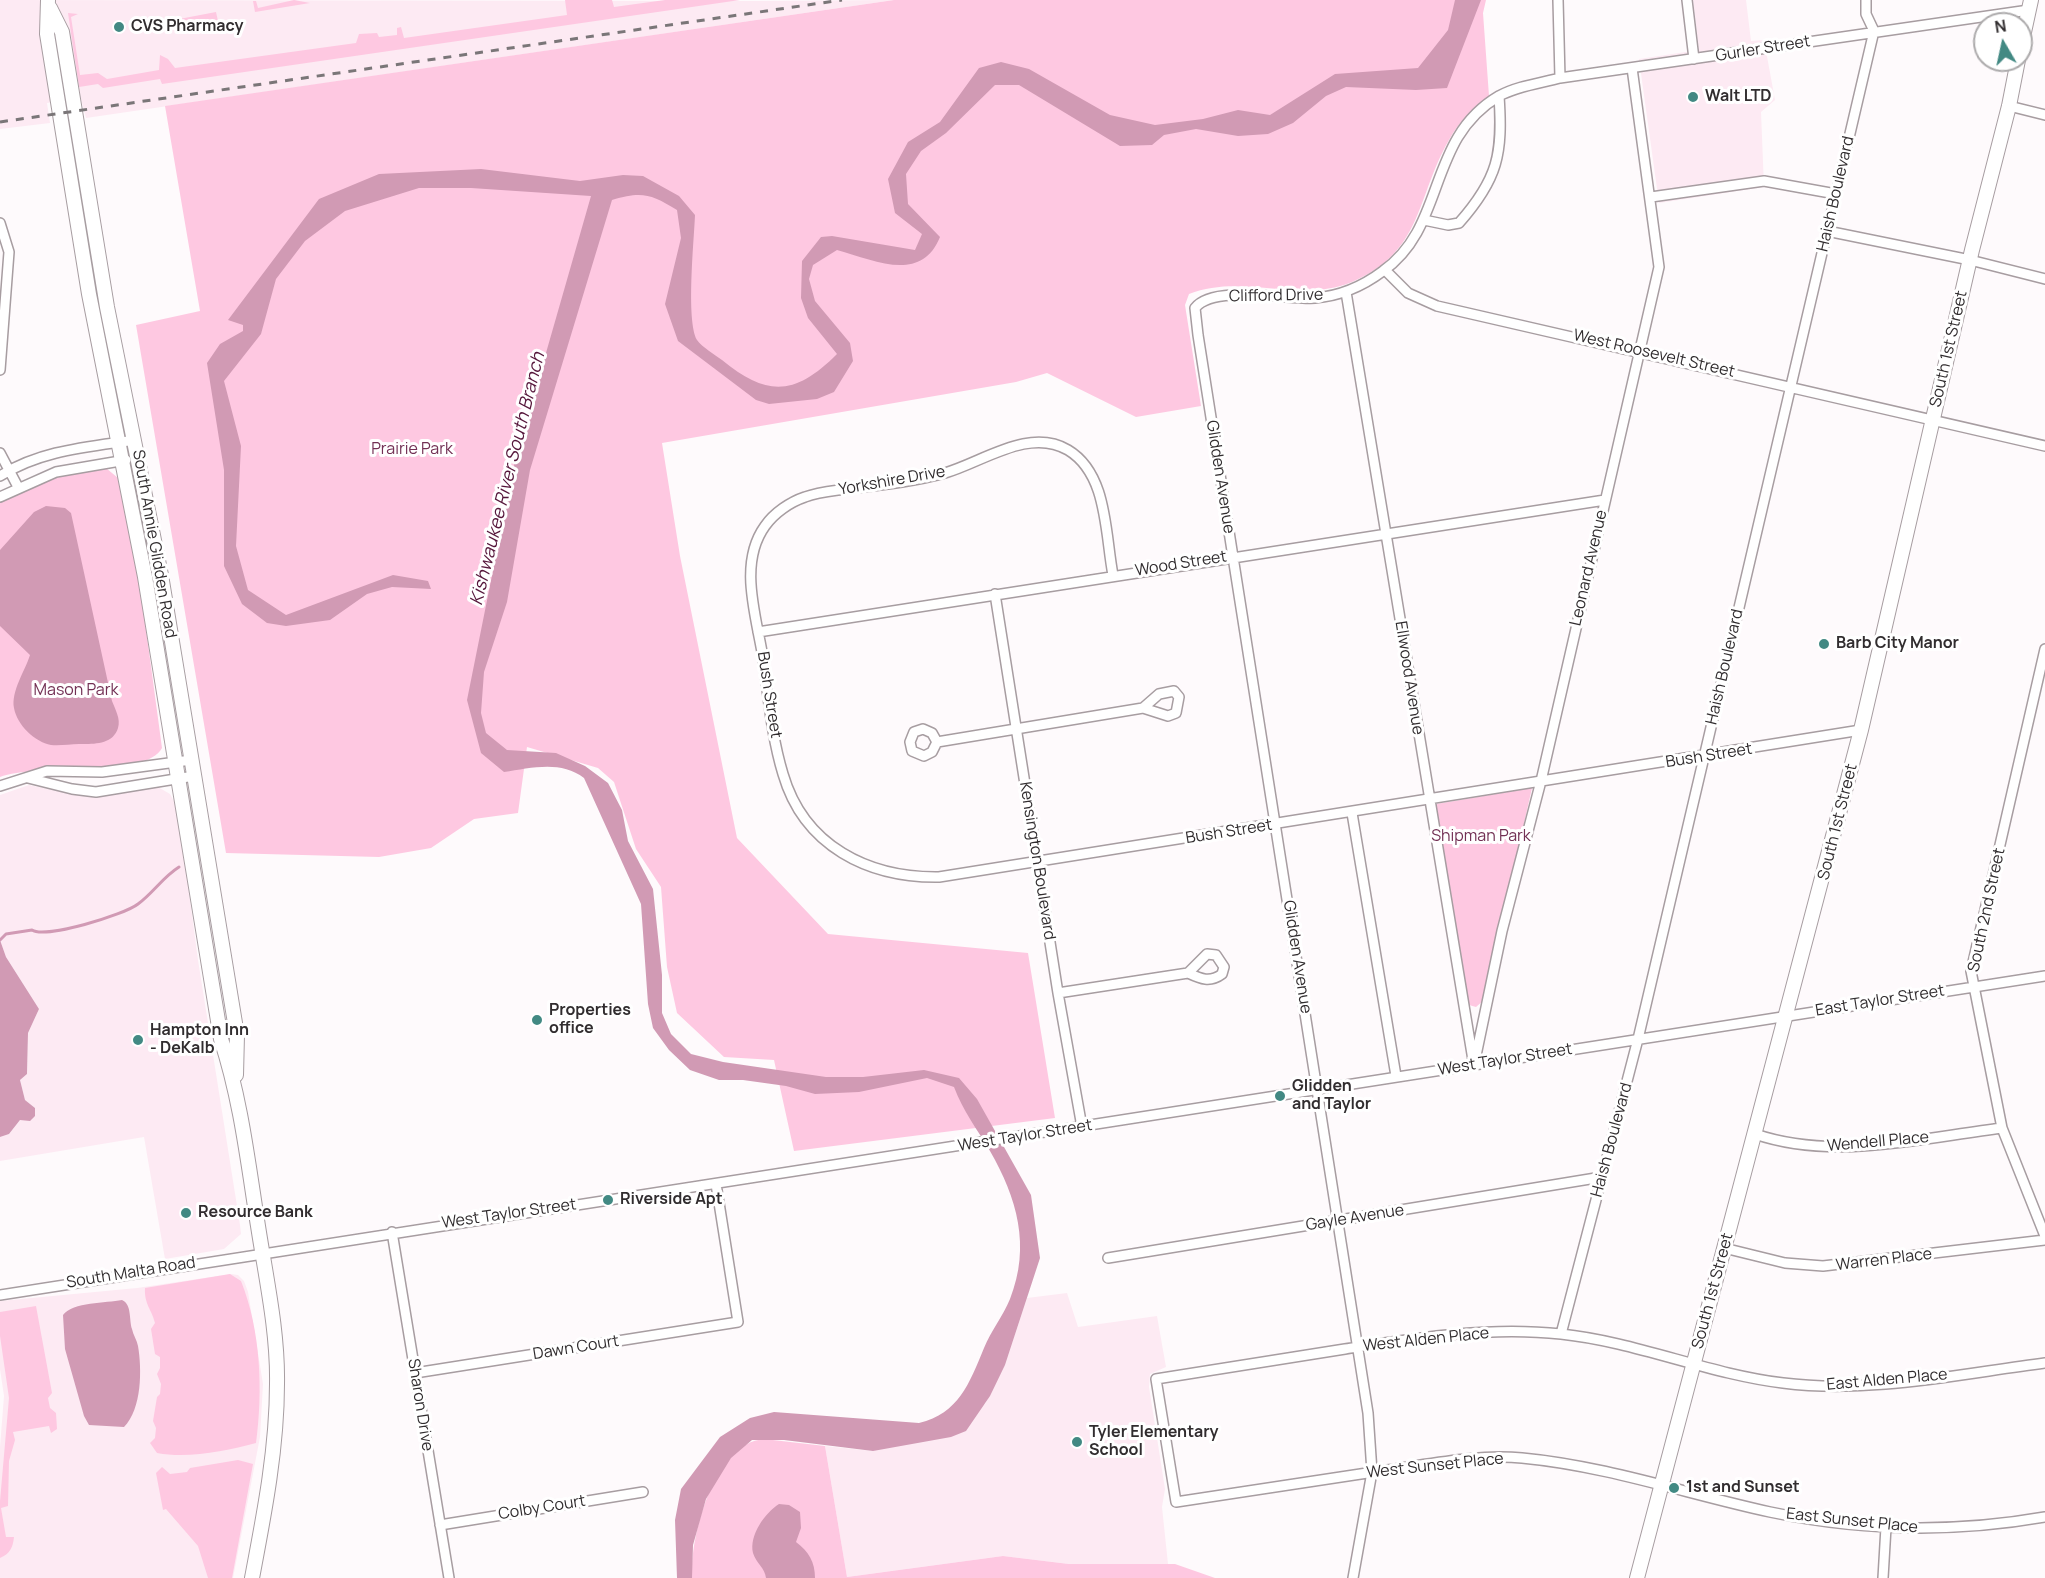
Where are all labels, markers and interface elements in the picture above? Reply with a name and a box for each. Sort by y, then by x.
north arrow [1973,12,2033,72]
text: N [1993,14,2008,38]
place label: CVS Pharmacy [131,17,243,37]
marker: CVS Pharmacy [112,20,126,34]
street label: Gurler Street [1714,32,1812,66]
place label: Walt LTD [1705,87,1772,107]
marker: Walt LTD [1686,90,1700,104]
street label: Haish Boulevard [1813,134,1859,254]
street label: Clifford Drive [1229,286,1323,306]
street label: South 1st Street [1926,289,1972,409]
street label: West Roosevelt Street [1571,326,1737,382]
water label: Kishwaukee River South Branch [466,350,550,608]
street label: Glidden Avenue [1202,419,1238,535]
park label: Prairie Park [371,440,453,460]
street label: South Annie Glidden Road [128,448,180,640]
street label: Yorkshire Drive [837,462,947,500]
street label: Leonard Avenue [1566,508,1612,628]
street label: Wood Street [1134,547,1228,581]
street label: Haish Boulevard [1702,607,1748,727]
street label: Ellwood Avenue [1391,620,1427,736]
place label: Barb City Manor [1836,634,1959,654]
marker: Barb City Manor [1817,637,1831,651]
street label: Bush Street [753,650,785,740]
park label: Mason Park [34,681,118,701]
street label: Bush Street [1664,740,1754,772]
street label: South 1st Street [1814,762,1862,882]
street label: Kensington Boulevard [1015,780,1059,942]
street label: Bush Street [1184,816,1274,848]
park label: Shipman Park [1431,827,1531,847]
street label: South 2nd Street [1964,846,2010,974]
street label: Glidden Avenue [1279,899,1315,1015]
street label: East Taylor Street [1814,981,1946,1021]
place label: Properties office [549,1001,631,1039]
marker: Properties office [530,1013,544,1027]
place label: Hampton Inn - DeKalb [150,1021,249,1059]
marker: Hampton Inn - DeKalb [131,1033,145,1047]
street label: West Taylor Street [1436,1040,1574,1080]
place label: Glidden and Taylor [1292,1077,1371,1115]
street label: Haish Boulevard [1587,1081,1637,1199]
marker: Glidden and Taylor [1273,1089,1287,1103]
street label: West Taylor Street [956,1116,1094,1156]
street label: Wendell Place [1826,1128,1930,1156]
place label: Riverside Apt [620,1190,723,1210]
marker: Riverside Apt [601,1193,615,1207]
street label: West Taylor Street [440,1195,578,1233]
street label: Gayle Avenue [1305,1201,1405,1235]
place label: Resource Bank [198,1203,313,1223]
marker: Resource Bank [179,1206,193,1220]
street label: South 1st Street [1688,1231,1738,1351]
street label: Warren Place [1835,1245,1933,1275]
street label: South Malta Road [65,1253,197,1293]
street label: West Alden Place [1362,1324,1490,1356]
street label: Dawn Court [532,1332,620,1364]
street label: Sharon Drive [403,1357,437,1453]
street label: East Alden Place [1826,1365,1948,1395]
place label: Tyler Elementary School [1089,1423,1218,1461]
marker: Tyler Elementary School [1070,1435,1084,1449]
street label: West Sunset Place [1365,1449,1505,1483]
place label: 1st and Sunset [1686,1478,1800,1498]
marker: 1st and Sunset [1667,1481,1681,1495]
street label: Colby Court [497,1492,587,1524]
street label: East Sunset Place [1785,1505,1919,1537]

